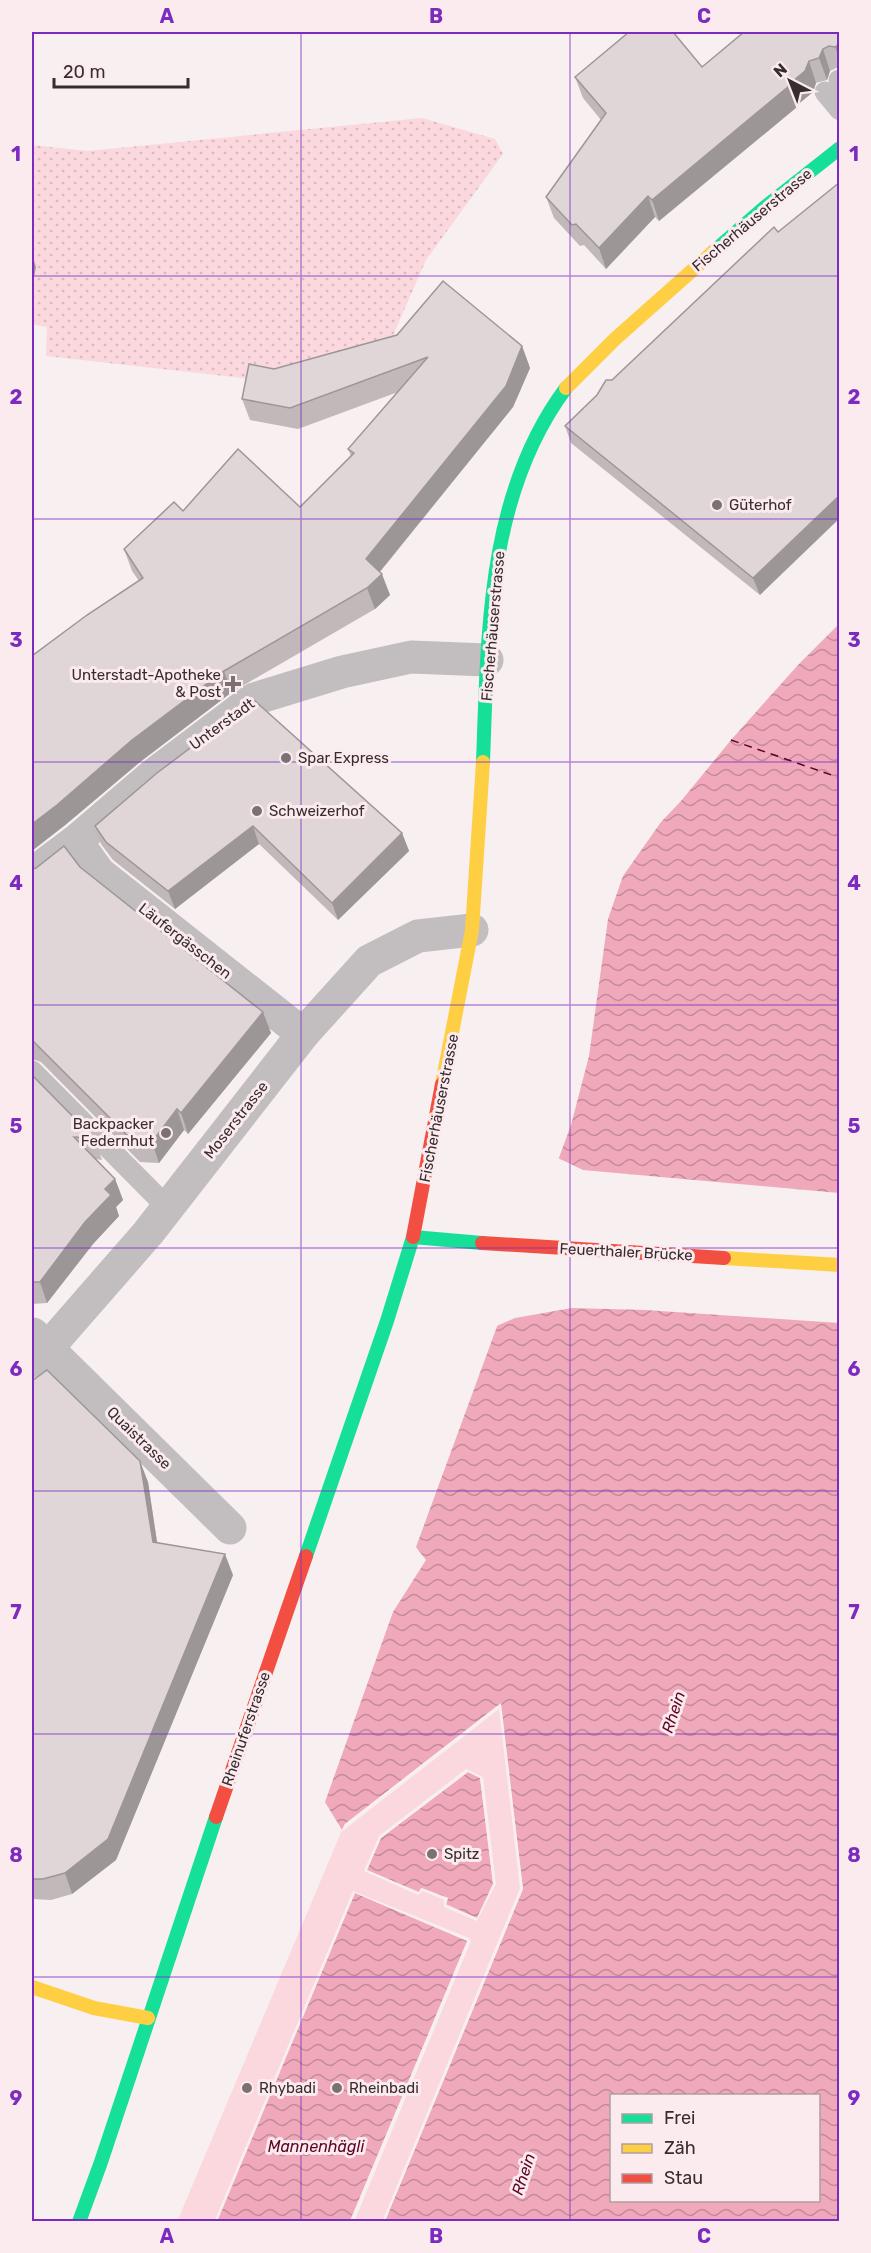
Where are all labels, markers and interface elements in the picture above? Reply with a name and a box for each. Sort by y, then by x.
text: A [160,4,175,28]
text: B [429,4,443,28]
text: C [697,4,711,28]
scale bar [54,51,188,89]
north arrow [760,51,820,111]
text: N [770,59,791,81]
text: 20 m [63,61,105,83]
text: 1 [11,142,21,166]
text: 1 [849,142,859,166]
street label: Fischerhäuserstrasse [688,165,816,275]
text: 2 [10,385,23,409]
text: 2 [848,385,861,409]
place label: Güterhof [729,496,792,514]
marker: Güterhof [710,498,724,512]
street label: Fischerhäuserstrasse [477,550,509,702]
text: 3 [9,628,23,652]
text: 3 [847,628,861,652]
place label: Unterstadt-Apotheke & Post [71,666,221,701]
marker: Unterstadt-Apotheke & Post [226,677,240,691]
street label: Unterstadt [186,694,258,754]
place label: Spar Express [298,749,389,767]
marker: Spar Express [279,751,293,765]
place label: Schweizerhof [269,802,365,820]
marker: Schweizerhof [250,804,264,818]
text: 4 [9,871,23,895]
text: 4 [847,871,861,895]
street label: Läufergässchen [135,899,235,983]
street label: Fischerhäuserstrasse [416,1032,462,1184]
street label: Moserstrasse [200,1078,272,1162]
text: 5 [10,1114,23,1138]
text: 5 [848,1114,861,1138]
place label: Backpacker Federnhut [73,1115,154,1150]
marker: Backpacker Federnhut [159,1126,173,1140]
street label: Feuerthaler Brücke [559,1240,693,1264]
text: 6 [9,1357,23,1381]
text: 6 [847,1357,861,1381]
street label: Quaistrasse [103,1403,175,1473]
text: 7 [10,1600,22,1624]
text: 7 [848,1600,860,1624]
street label: Rheinuferstrasse [218,1669,274,1789]
water label: Rhein [658,1689,689,1735]
text: 8 [9,1843,23,1867]
text: 8 [847,1843,861,1867]
place label: Spitz [444,1845,480,1863]
marker: Spitz [425,1847,439,1861]
place label: Rhybadi [259,2079,316,2097]
place label: Rheinbadi [349,2079,419,2097]
marker: Rhybadi [240,2081,254,2095]
marker: Rheinbadi [330,2081,344,2095]
text: 9 [10,2086,23,2110]
text: 9 [848,2086,861,2110]
legend [610,2094,820,2202]
text: Frei [664,2107,695,2129]
water label: Mannenhägli [268,2137,365,2156]
text: Zäh [664,2137,696,2159]
water label: Rhein [508,2151,539,2197]
text: Stau [664,2167,703,2189]
text: A [160,2224,175,2248]
text: B [429,2224,443,2248]
text: C [697,2224,711,2248]

